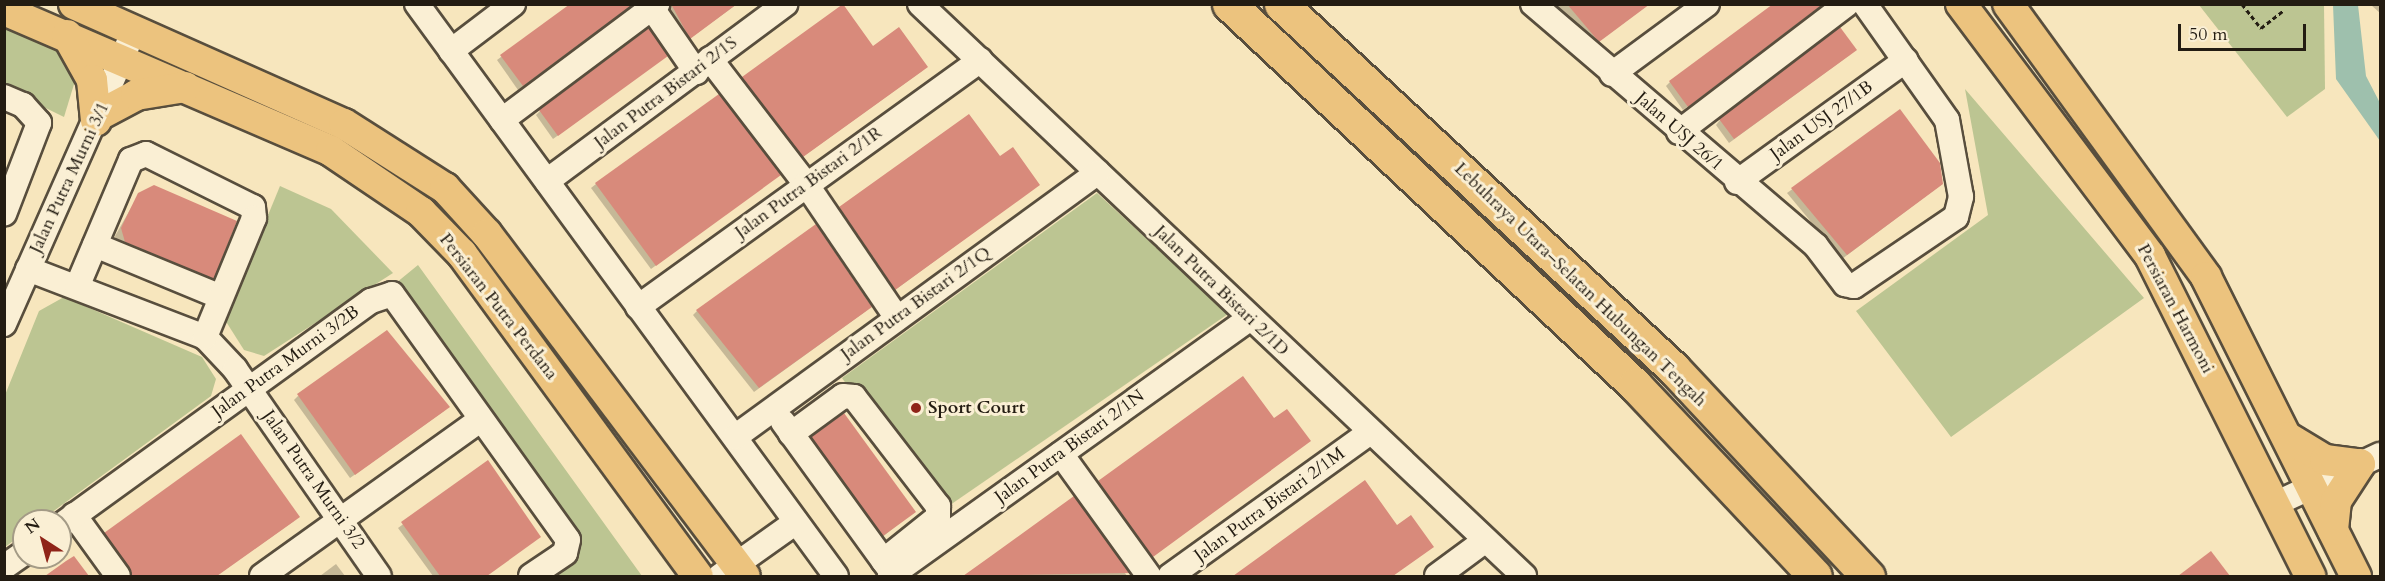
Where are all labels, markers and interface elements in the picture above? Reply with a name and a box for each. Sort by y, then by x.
scale bar [2181,12,2308,50]
text: 50 m [2189,22,2228,47]
street label: Jalan Putra Bistari 2/1S [590,32,742,154]
street label: Jalan USJ 27/1B [1766,77,1878,165]
street label: Jalan USJ 26/1 [1631,88,1727,176]
street label: Jalan Putra Murni 3/1 [25,99,115,257]
street label: Jalan Putra Bistari 2/1R [731,122,887,244]
street label: Lebuhraya Utara–Selatan Hubungan Tengah [1449,158,1711,412]
street label: Jalan Putra Bistari 2/1D [1149,221,1293,361]
street label: Persiaran Putra Perdana [434,230,562,384]
street label: Persiaran Harmoni [2132,241,2218,377]
street label: Jalan Putra Bistari 2/1Q [837,242,995,366]
street label: Jalan Putra Murni 3/2B [208,301,364,423]
street label: Jalan Putra Bistari 2/1N [991,385,1149,509]
place label: Sport Court [928,397,1025,419]
marker: Sport Court [909,401,923,415]
street label: Jalan Putra Murni 3/2 [257,406,369,554]
street label: Jalan Putra Bistari 2/1M [1190,443,1350,567]
north arrow [12,509,72,569]
text: N [21,513,45,539]

